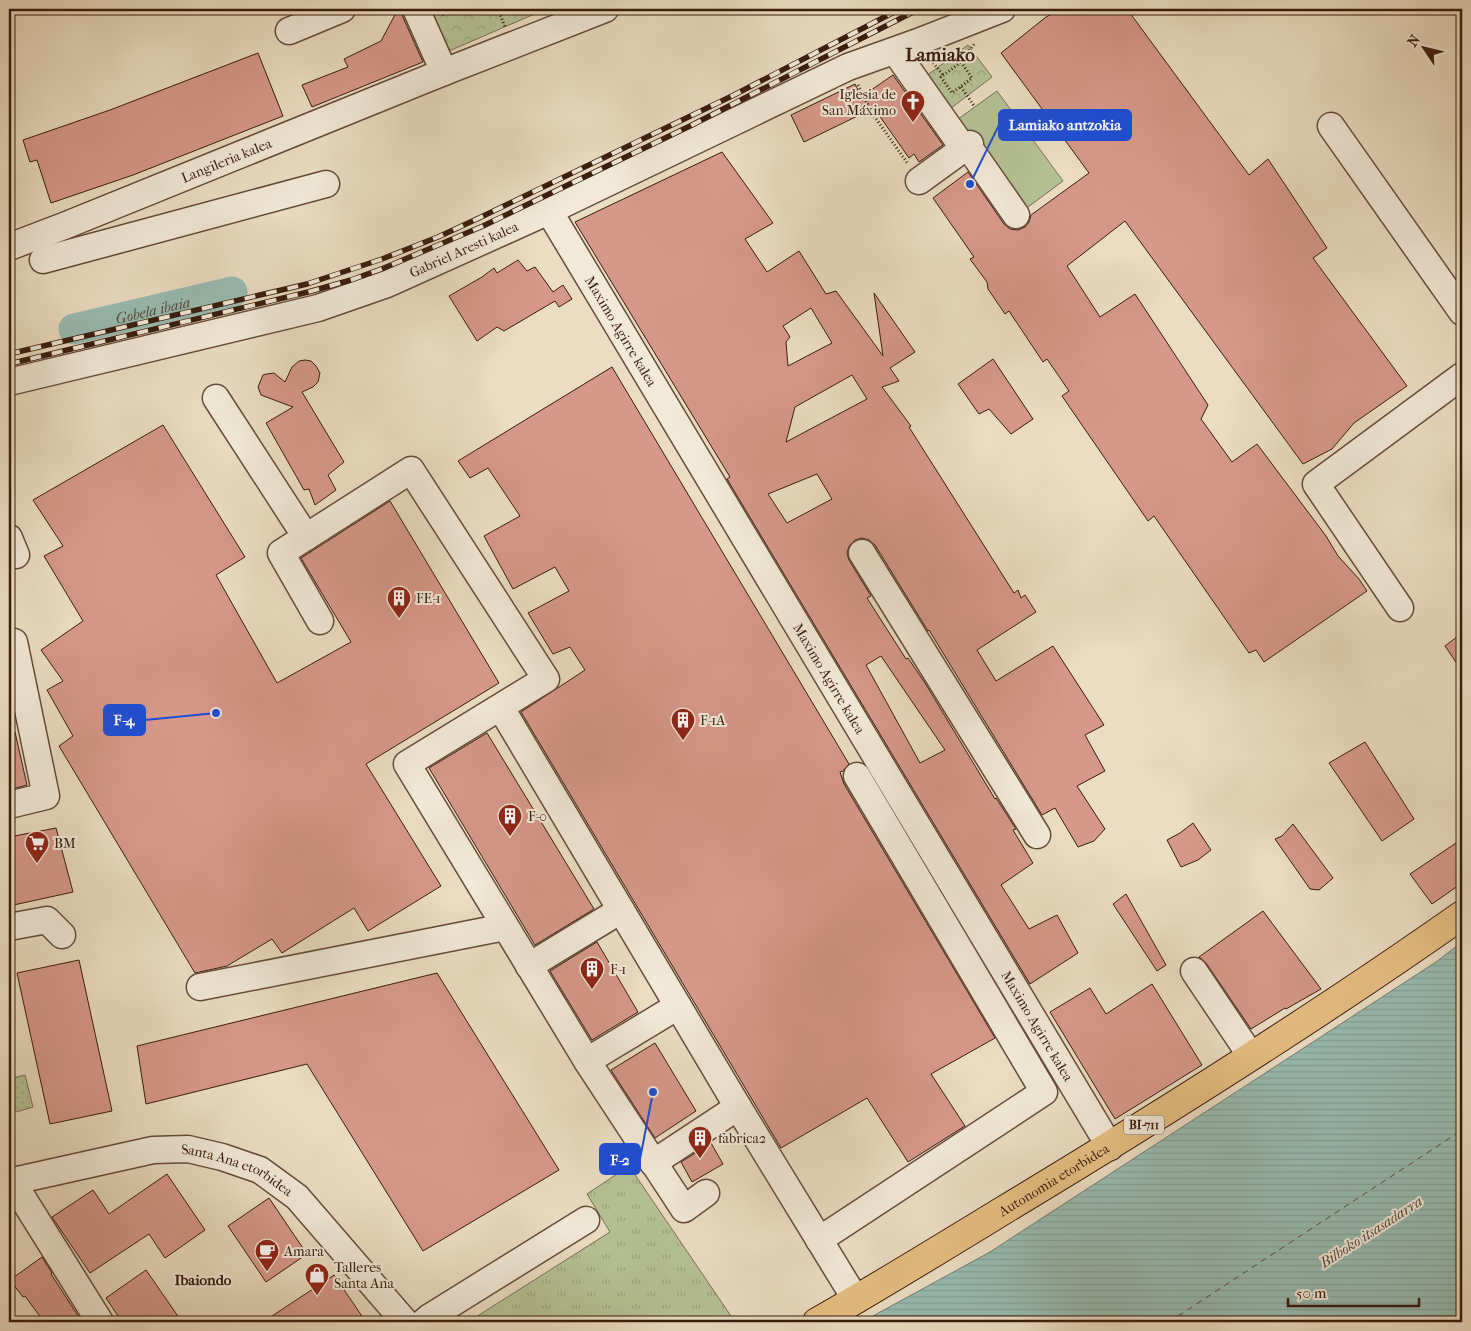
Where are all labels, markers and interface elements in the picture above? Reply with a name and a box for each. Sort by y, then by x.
north arrow [1398,22,1448,72]
text: N [1404,31,1424,50]
district label: Lamiako [905,44,975,66]
place label: Iglesia de San Máximo [822,86,896,119]
church icon: Iglesia de San Máximo [900,89,926,123]
callout: Lamiako antzokia [999,110,1131,140]
text: Lamiako antzokia [1009,116,1122,134]
street label: Langileria kalea [179,134,274,186]
street label: Gabriel Aresti kalea [407,217,521,281]
street label: Maximo Agirre kalea [581,273,661,390]
water label: Gobela ibaia [114,293,192,328]
building icon: FE-1 [386,585,412,619]
place label: FE-1 [416,590,441,607]
street label: Maximo Agirre kalea [790,620,869,737]
callout: F-4 [104,705,145,735]
building icon: F-1A [670,707,696,741]
text: F-4 [113,711,136,729]
place label: F-1A [700,712,726,729]
building icon: F-0 [497,803,523,837]
place label: F-0 [528,808,547,825]
supermarket icon: BM [24,830,50,864]
place label: BM [54,835,76,852]
building icon: F-1 [579,956,605,990]
place label: F-1 [610,961,626,978]
street label: Maximo Agirre kalea [998,967,1077,1085]
road number: BI-711 [1124,1116,1164,1134]
building icon: fabrica2 [687,1125,713,1159]
place label: fabrica2 [718,1130,766,1147]
street label: Autonomia etorbidea [994,1139,1112,1220]
street label: Santa Ana etorbidea [181,1140,297,1200]
callout: F-2 [600,1144,640,1174]
text: F-2 [609,1151,630,1169]
water label: Bilboko itsasadarra [1315,1192,1426,1272]
cafe icon: Amara [254,1238,280,1272]
place label: Amara [283,1243,324,1260]
place label: Talleres Santa Ana [334,1259,394,1292]
shop icon: Talleres Santa Ana [304,1262,330,1296]
district label: Ibaiondo [175,1271,232,1289]
scale bar [1288,1276,1420,1308]
text: 50 m [1296,1284,1327,1302]

